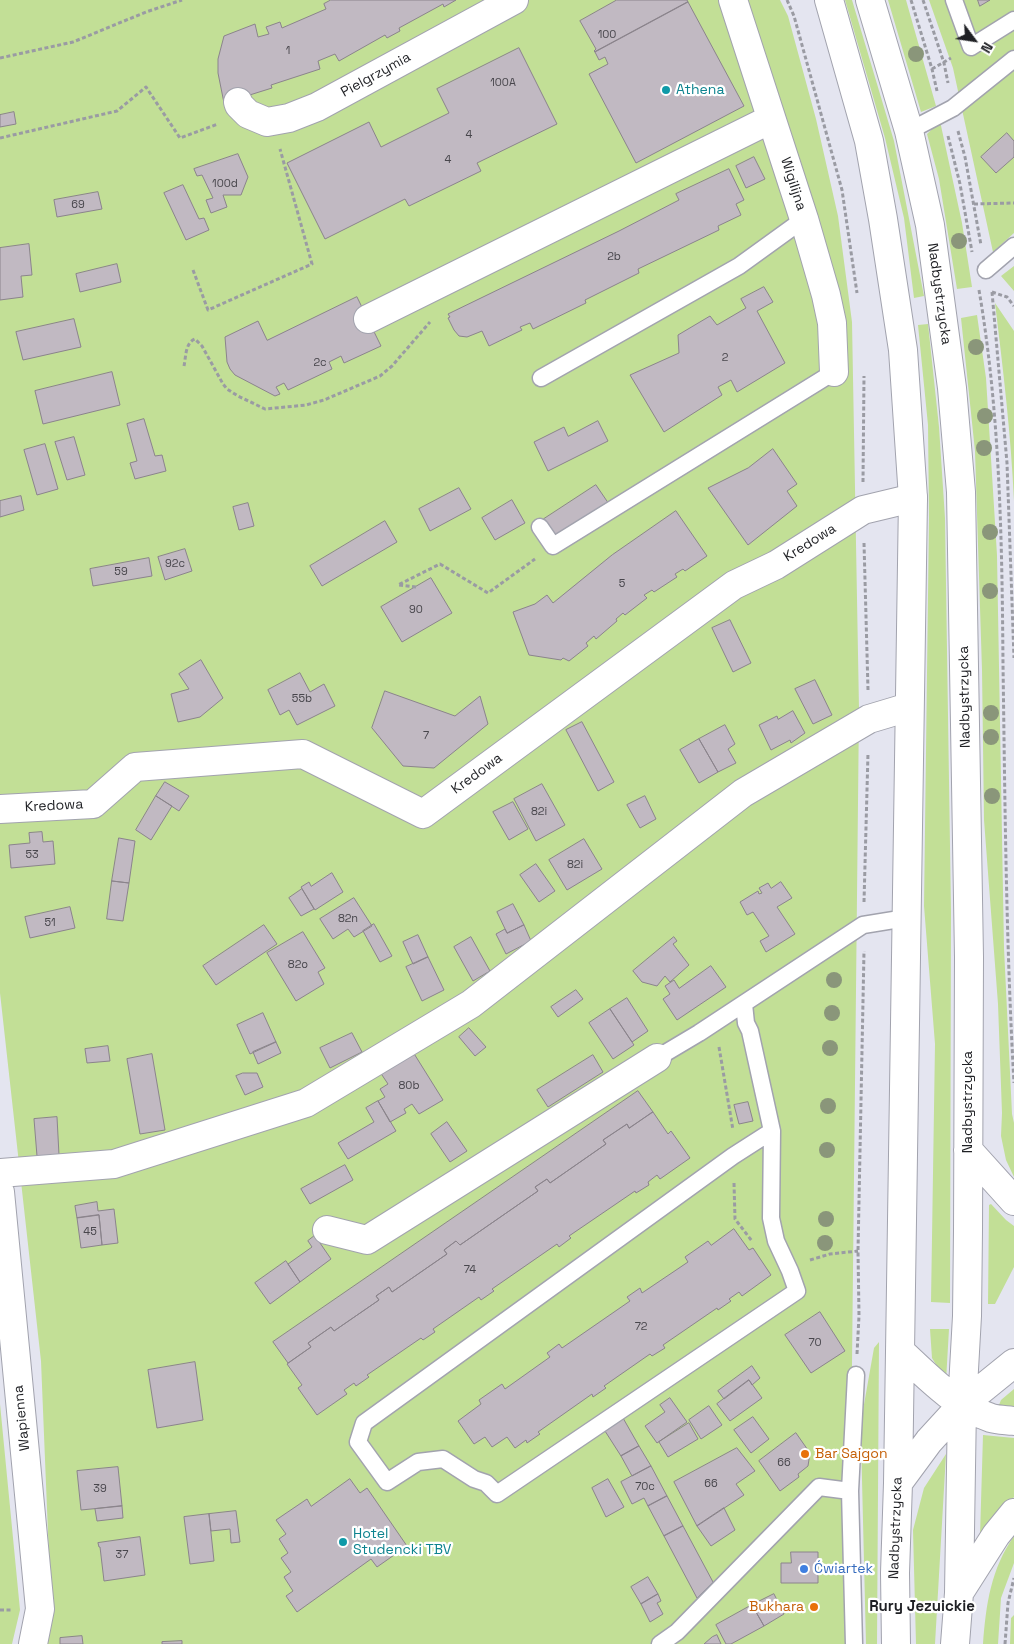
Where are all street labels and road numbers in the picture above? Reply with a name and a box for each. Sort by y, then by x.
street label: Pielgrzymia [338,49,414,101]
street label: Wigilijna [777,155,809,213]
street label: Nadbystrzycka [924,242,954,346]
street label: Kredowa [781,520,839,566]
street label: Nadbystrzycka [956,646,974,748]
street label: Kredowa [448,750,506,798]
street label: Kredowa [24,796,84,816]
street label: Nadbystrzycka [960,1051,976,1153]
street label: Wapienna [10,1384,34,1452]
street label: Nadbystrzycka [886,1477,906,1579]

